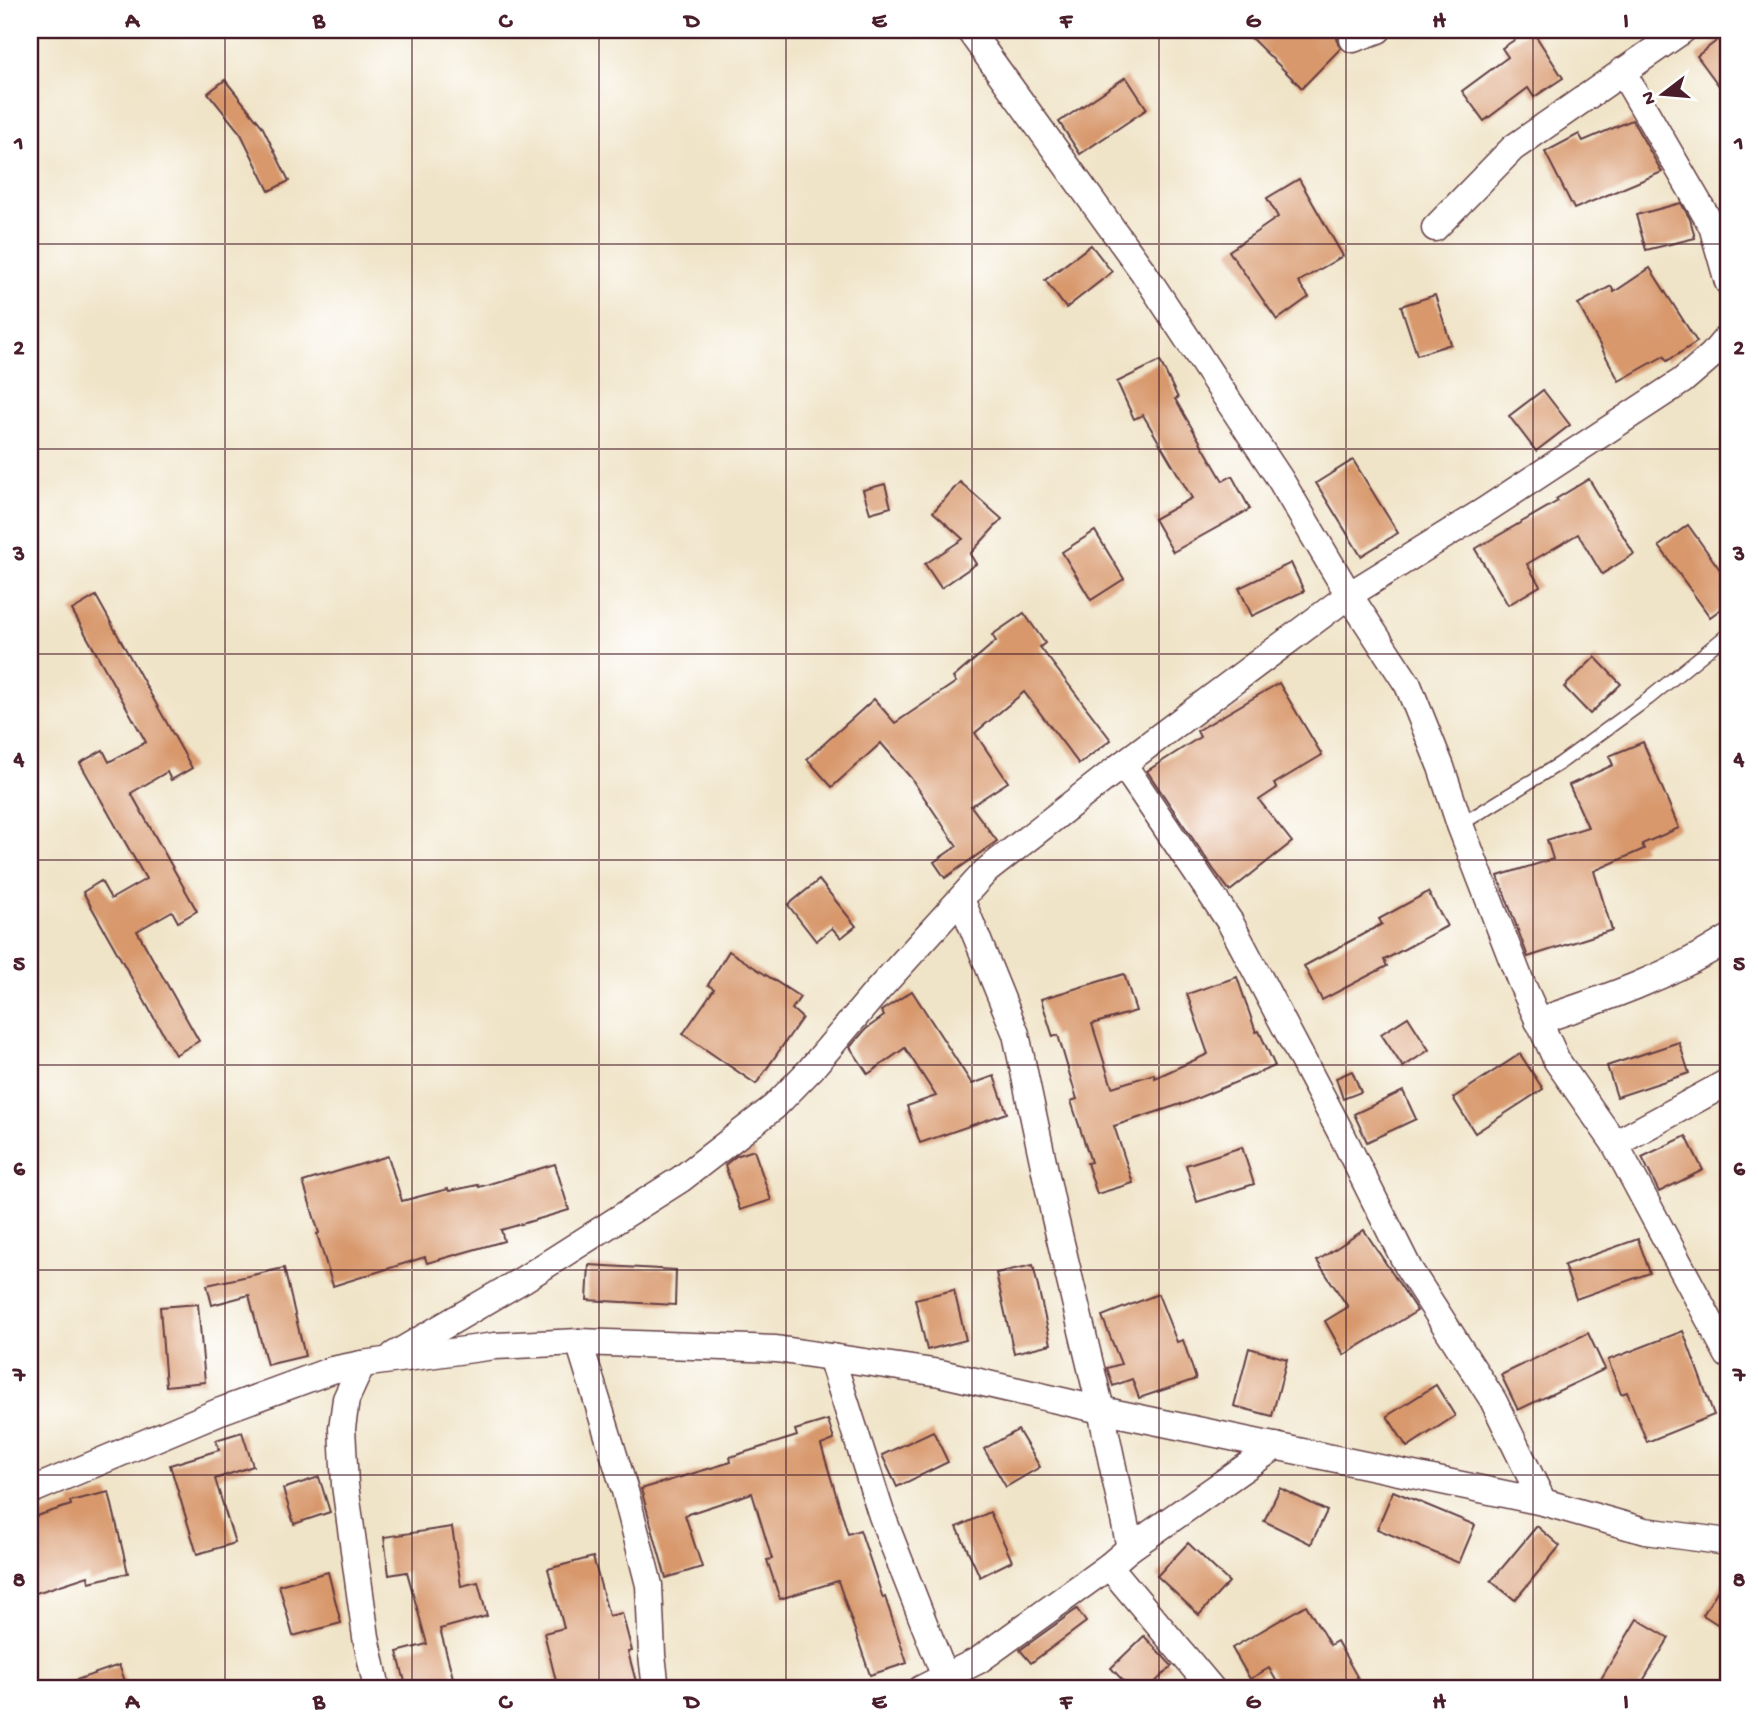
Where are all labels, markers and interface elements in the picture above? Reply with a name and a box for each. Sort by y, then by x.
text: A [124,9,140,36]
text: B [312,9,326,36]
text: C [499,9,514,36]
text: D [683,9,701,36]
text: E [872,9,888,36]
text: F [1059,9,1074,36]
text: G [1246,9,1262,36]
text: H [1432,9,1446,36]
text: I [1623,9,1629,36]
north arrow [1628,60,1698,130]
text: N [1637,89,1663,107]
text: 1 [13,131,24,158]
text: 1 [1733,131,1744,158]
text: 2 [13,336,25,363]
text: 2 [1733,336,1745,363]
text: 3 [12,542,25,569]
text: 3 [1732,542,1745,569]
text: 4 [13,747,25,774]
text: 4 [1733,747,1745,774]
text: 5 [13,952,25,979]
text: 5 [1733,952,1745,979]
text: 6 [13,1157,26,1184]
text: 6 [1733,1157,1746,1184]
text: 7 [12,1363,26,1390]
text: 7 [1732,1363,1746,1390]
text: 8 [13,1568,26,1595]
text: 8 [1733,1568,1746,1595]
text: A [124,1690,140,1717]
text: B [312,1690,326,1717]
text: C [499,1690,514,1717]
text: D [683,1690,701,1717]
text: E [872,1690,888,1717]
text: F [1059,1690,1074,1717]
text: G [1246,1690,1262,1717]
text: H [1432,1690,1446,1717]
text: I [1623,1690,1629,1717]

